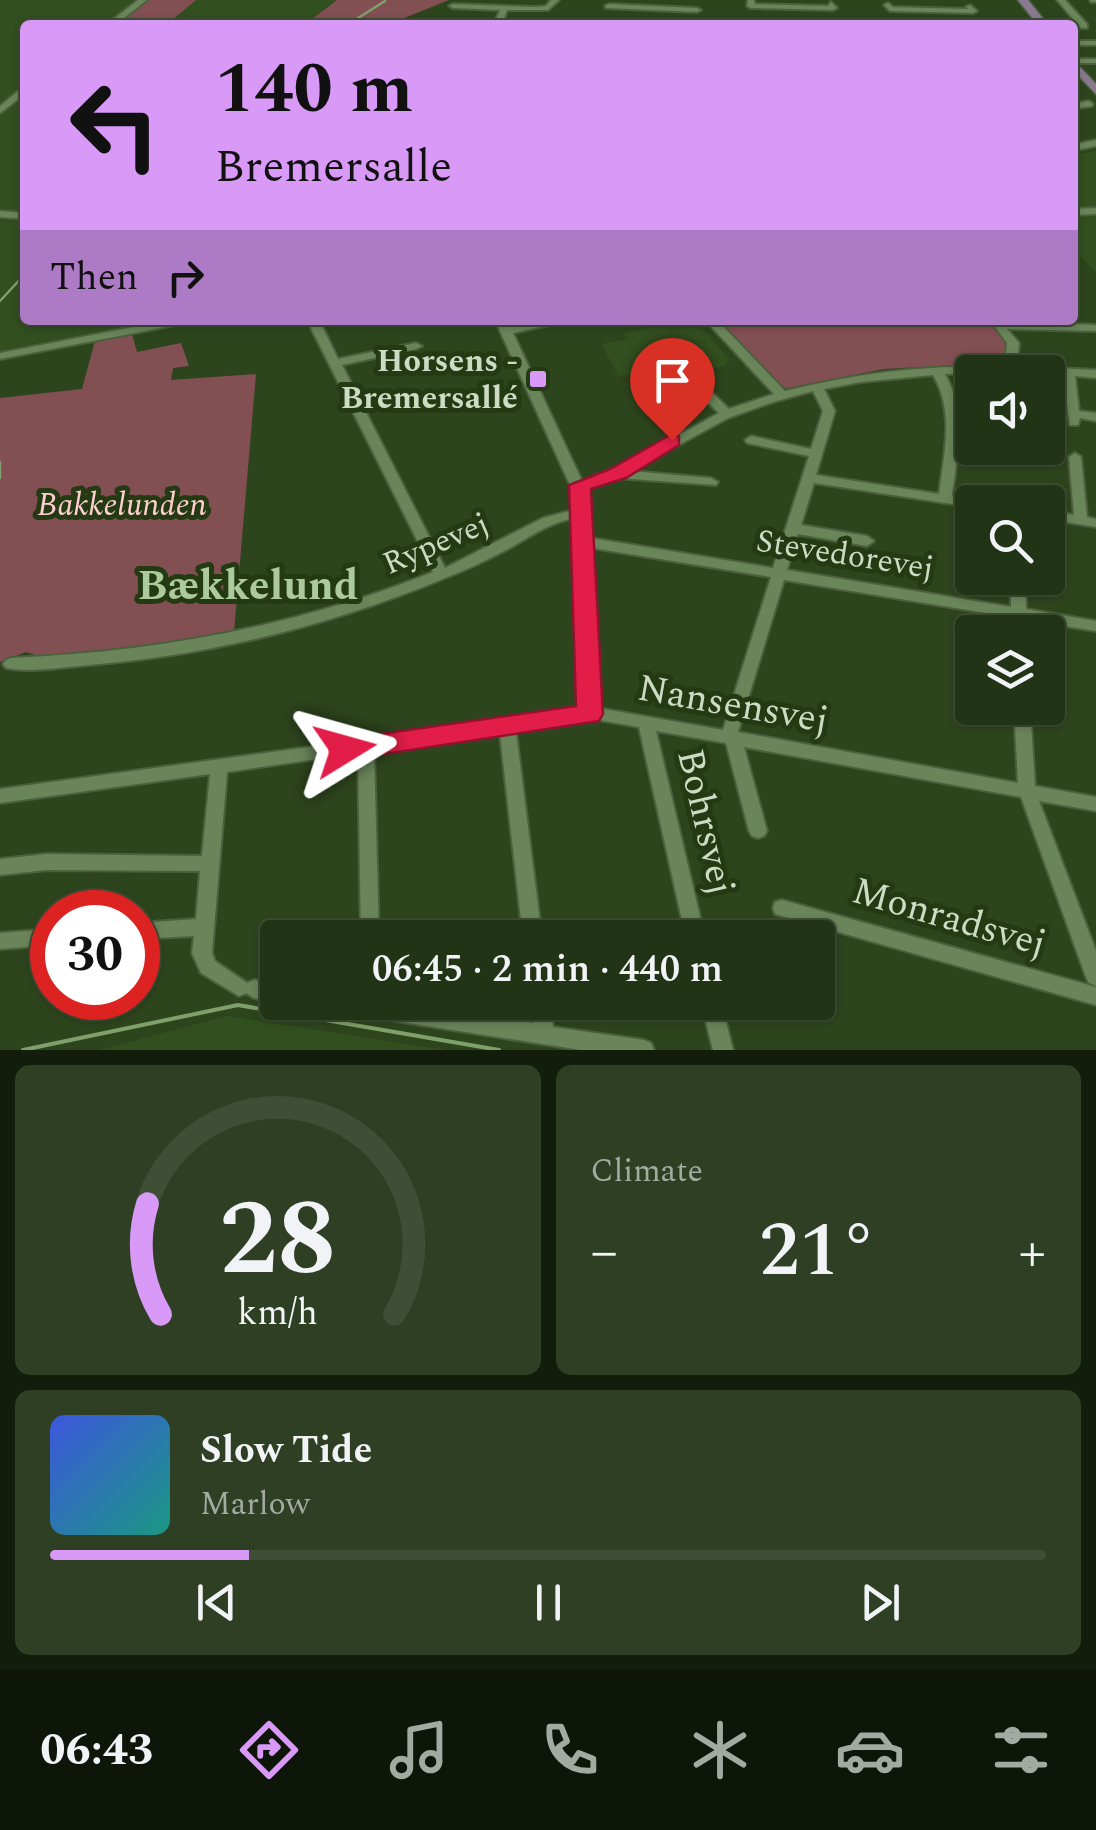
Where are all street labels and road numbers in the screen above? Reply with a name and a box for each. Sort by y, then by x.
street label: Rypevej [375,500,497,588]
street label: Stevedorevej [753,517,937,593]
street label: Nansensvej [633,660,833,750]
street label: Bohrsvej [660,743,750,901]
street label: Monradsvej [845,863,1053,973]

